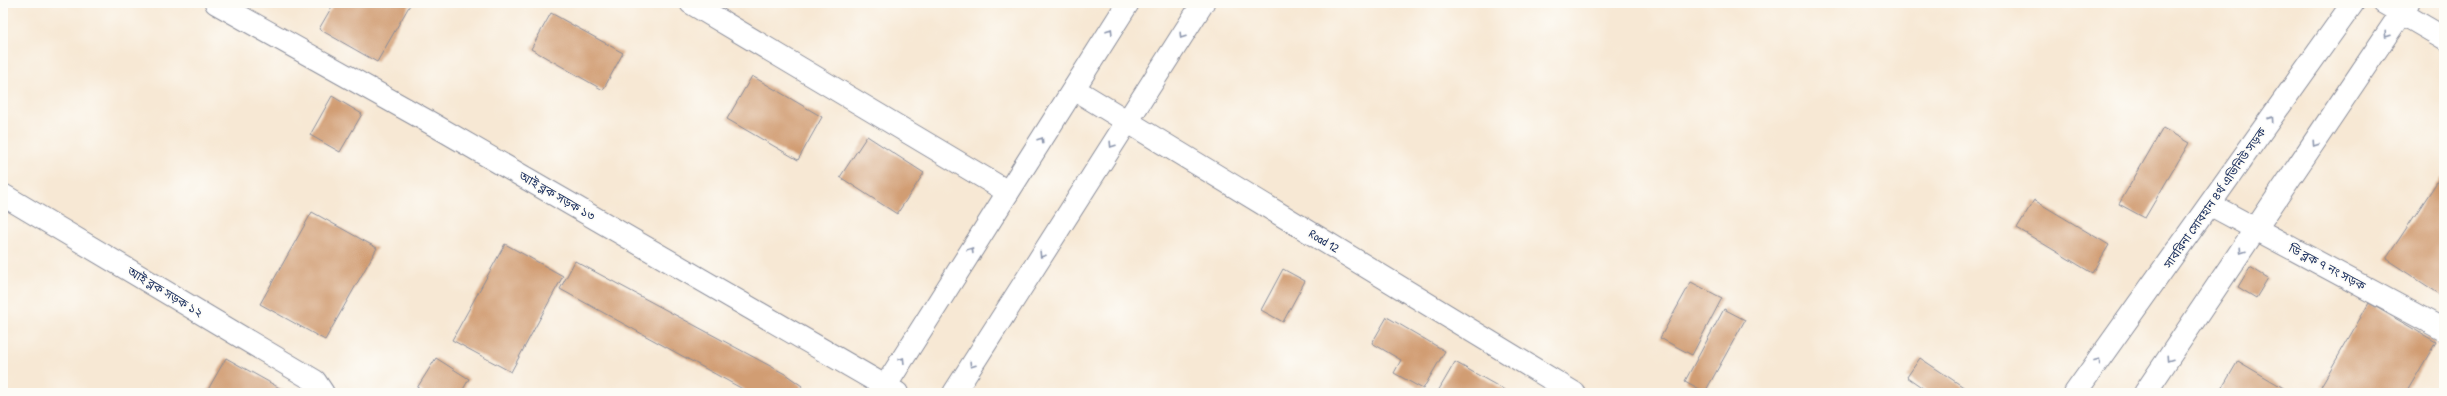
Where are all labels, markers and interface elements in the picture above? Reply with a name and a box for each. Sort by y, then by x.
one-way arrow [1106,28,1113,35]
one-way arrow [2385,31,2392,38]
one-way arrow [1179,32,1187,39]
one-way arrow [2267,116,2274,123]
street label: সাবরিনা সোবহান ৪র্থ এভিনিউ সড়ক [2159,124,2270,272]
one-way arrow [1036,138,1043,145]
one-way arrow [2312,139,2319,146]
one-way arrow [1110,141,1117,148]
street label: আই ব্লক সড়ক ১৩ [515,166,598,224]
street label: Road 12 [1306,225,1343,256]
street label: ডি ব্লক ৭ নং সড়ক [2285,239,2369,294]
one-way arrow [966,247,974,254]
one-way arrow [2240,247,2247,254]
one-way arrow [1039,251,1047,258]
street label: আই ব্লক সড়ক ১২ [123,262,206,321]
one-way arrow [2167,354,2174,361]
one-way arrow [897,357,904,364]
one-way arrow [2093,359,2100,366]
one-way arrow [970,360,977,367]

